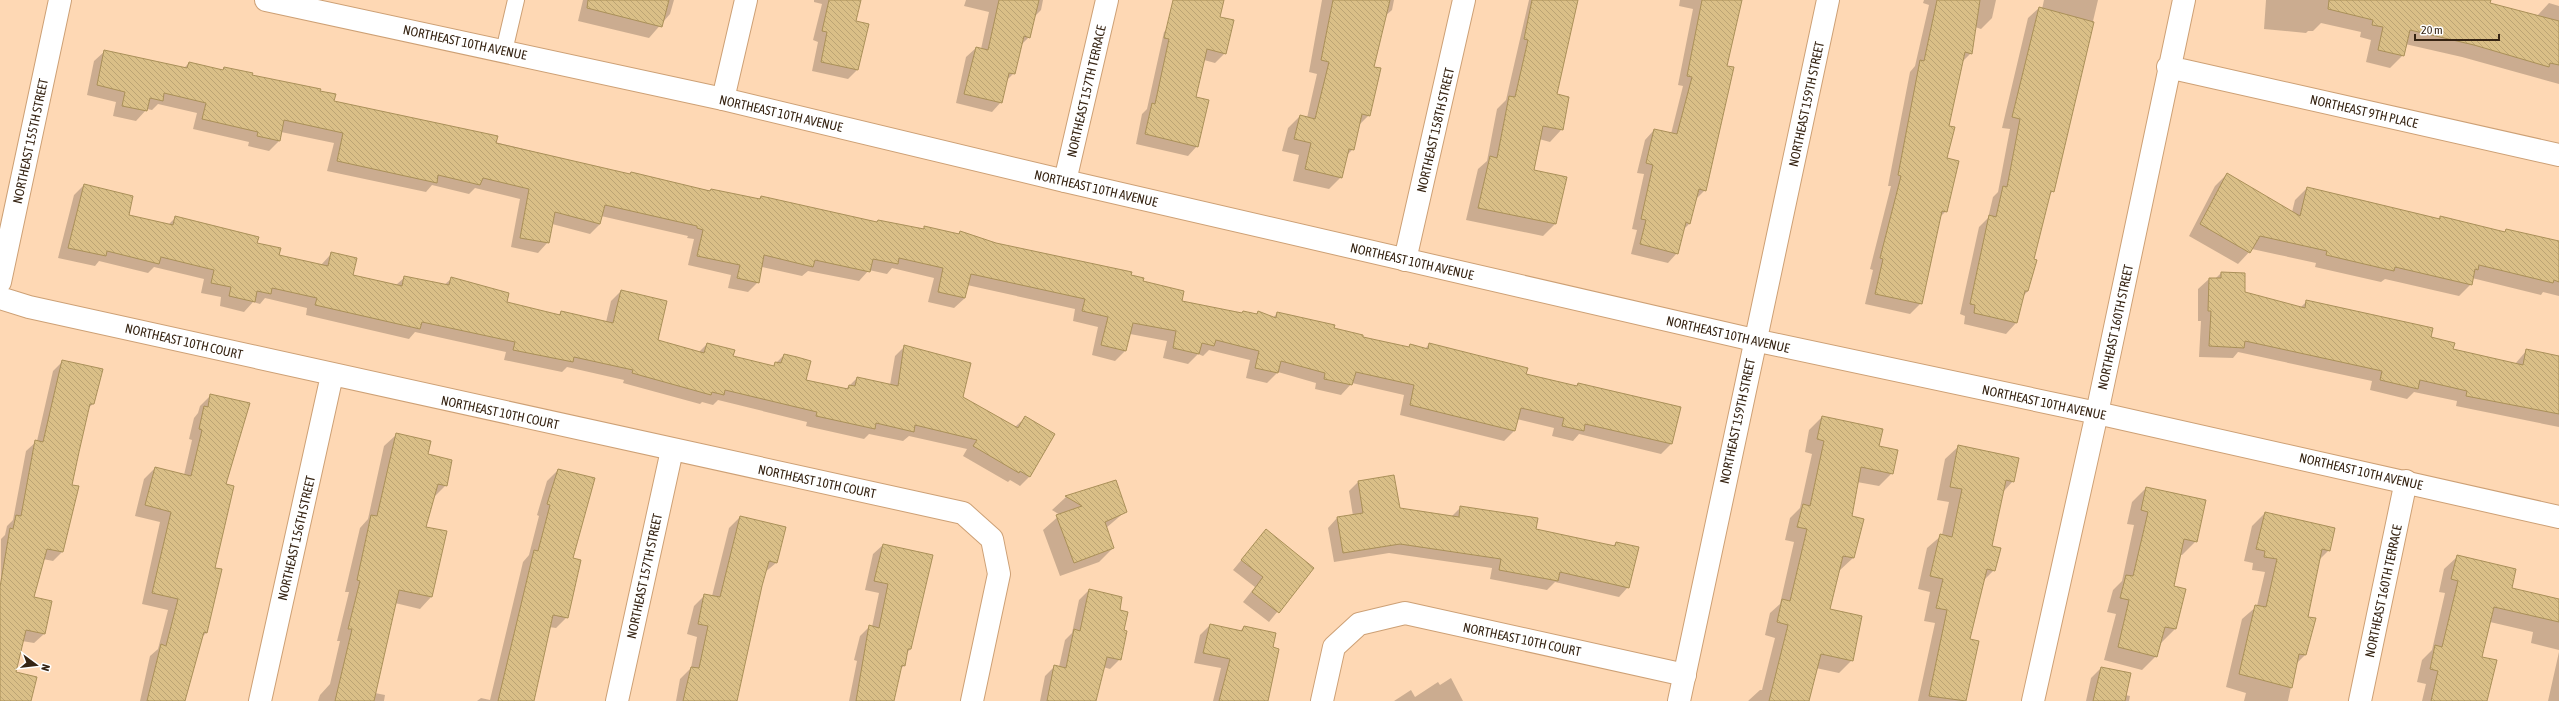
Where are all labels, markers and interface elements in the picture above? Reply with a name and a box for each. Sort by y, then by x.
scale bar [2415,16,2499,42]
street label: NORTHEAST 10TH AVENUE [402,22,529,63]
street label: NORTHEAST 157TH TERRACE [1064,23,1109,159]
text: 20 m [2421,23,2443,37]
street label: NORTHEAST 159TH STREET [1786,40,1827,168]
street label: NORTHEAST 158TH STREET [1414,66,1457,194]
street label: NORTHEAST 155TH STREET [10,77,51,205]
street label: NORTHEAST 10TH AVENUE [718,92,844,135]
street label: NORTHEAST 9TH PLACE [2309,92,2420,131]
street label: NORTHEAST 10TH AVENUE [1033,167,1159,210]
street label: NORTHEAST 10TH AVENUE [1349,240,1475,283]
street label: NORTHEAST 160TH STREET [2095,263,2136,391]
street label: NORTHEAST 10TH AVENUE [1665,313,1791,356]
street label: NORTHEAST 10TH COURT [124,321,244,362]
street label: NORTHEAST 159TH STREET [1717,357,1758,485]
street label: NORTHEAST 10TH AVENUE [1981,382,2108,423]
street label: NORTHEAST 10TH COURT [440,393,561,432]
street label: NORTHEAST 10TH AVENUE [2298,450,2424,493]
street label: NORTHEAST 10TH COURT [757,462,878,501]
street label: NORTHEAST 156TH STREET [275,474,318,602]
street label: NORTHEAST 157TH STREET [624,512,665,640]
street label: NORTHEAST 160TH TERRACE [2362,523,2405,659]
street label: NORTHEAST 10TH COURT [1462,620,1583,659]
north arrow [16,645,56,685]
text: N [39,663,52,672]

